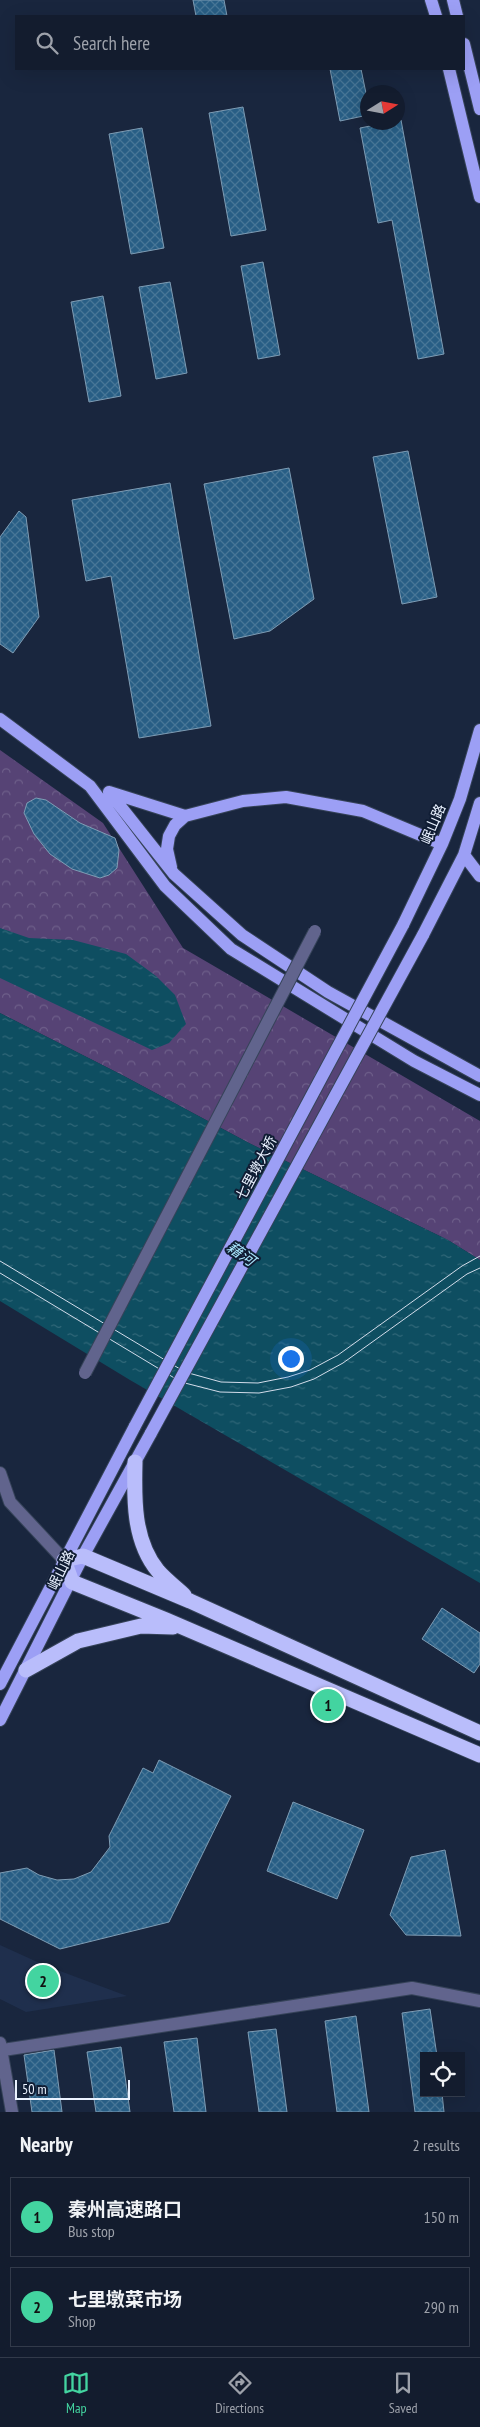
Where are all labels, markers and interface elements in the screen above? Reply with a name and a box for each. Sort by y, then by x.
search box [15,15,465,70]
icon: search [33,29,61,57]
text: Search here [73,31,150,55]
north arrow [360,85,405,130]
street label: 岷山路 [417,801,449,847]
street label: 七里墩大桥 [232,1133,280,1203]
water label: 藉河 [224,1237,261,1272]
your location [278,1346,304,1372]
street label: 岷山路 [44,1547,78,1593]
pin: 1 [312,1686,344,1724]
pin: 2 [27,1962,59,2000]
map controls [420,2052,465,2097]
button: locate [420,2052,465,2097]
scale bar [15,2077,130,2100]
text: 50 m [22,2080,47,2098]
text: Nearby [20,2131,73,2158]
text: 2 results [413,2135,460,2155]
text: 秦州高速路口 [68,2197,182,2221]
text: 1 [33,2207,41,2227]
text: 150 m [424,2207,459,2227]
text: Bus stop [68,2221,115,2241]
text: 七里墩菜市场 [68,2287,182,2311]
text: 2 [33,2297,41,2317]
text: 290 m [424,2297,459,2317]
text: Shop [68,2311,96,2331]
tab: Map [62,2369,90,2417]
tab: Directions [215,2369,264,2417]
tab: Saved [389,2369,418,2417]

